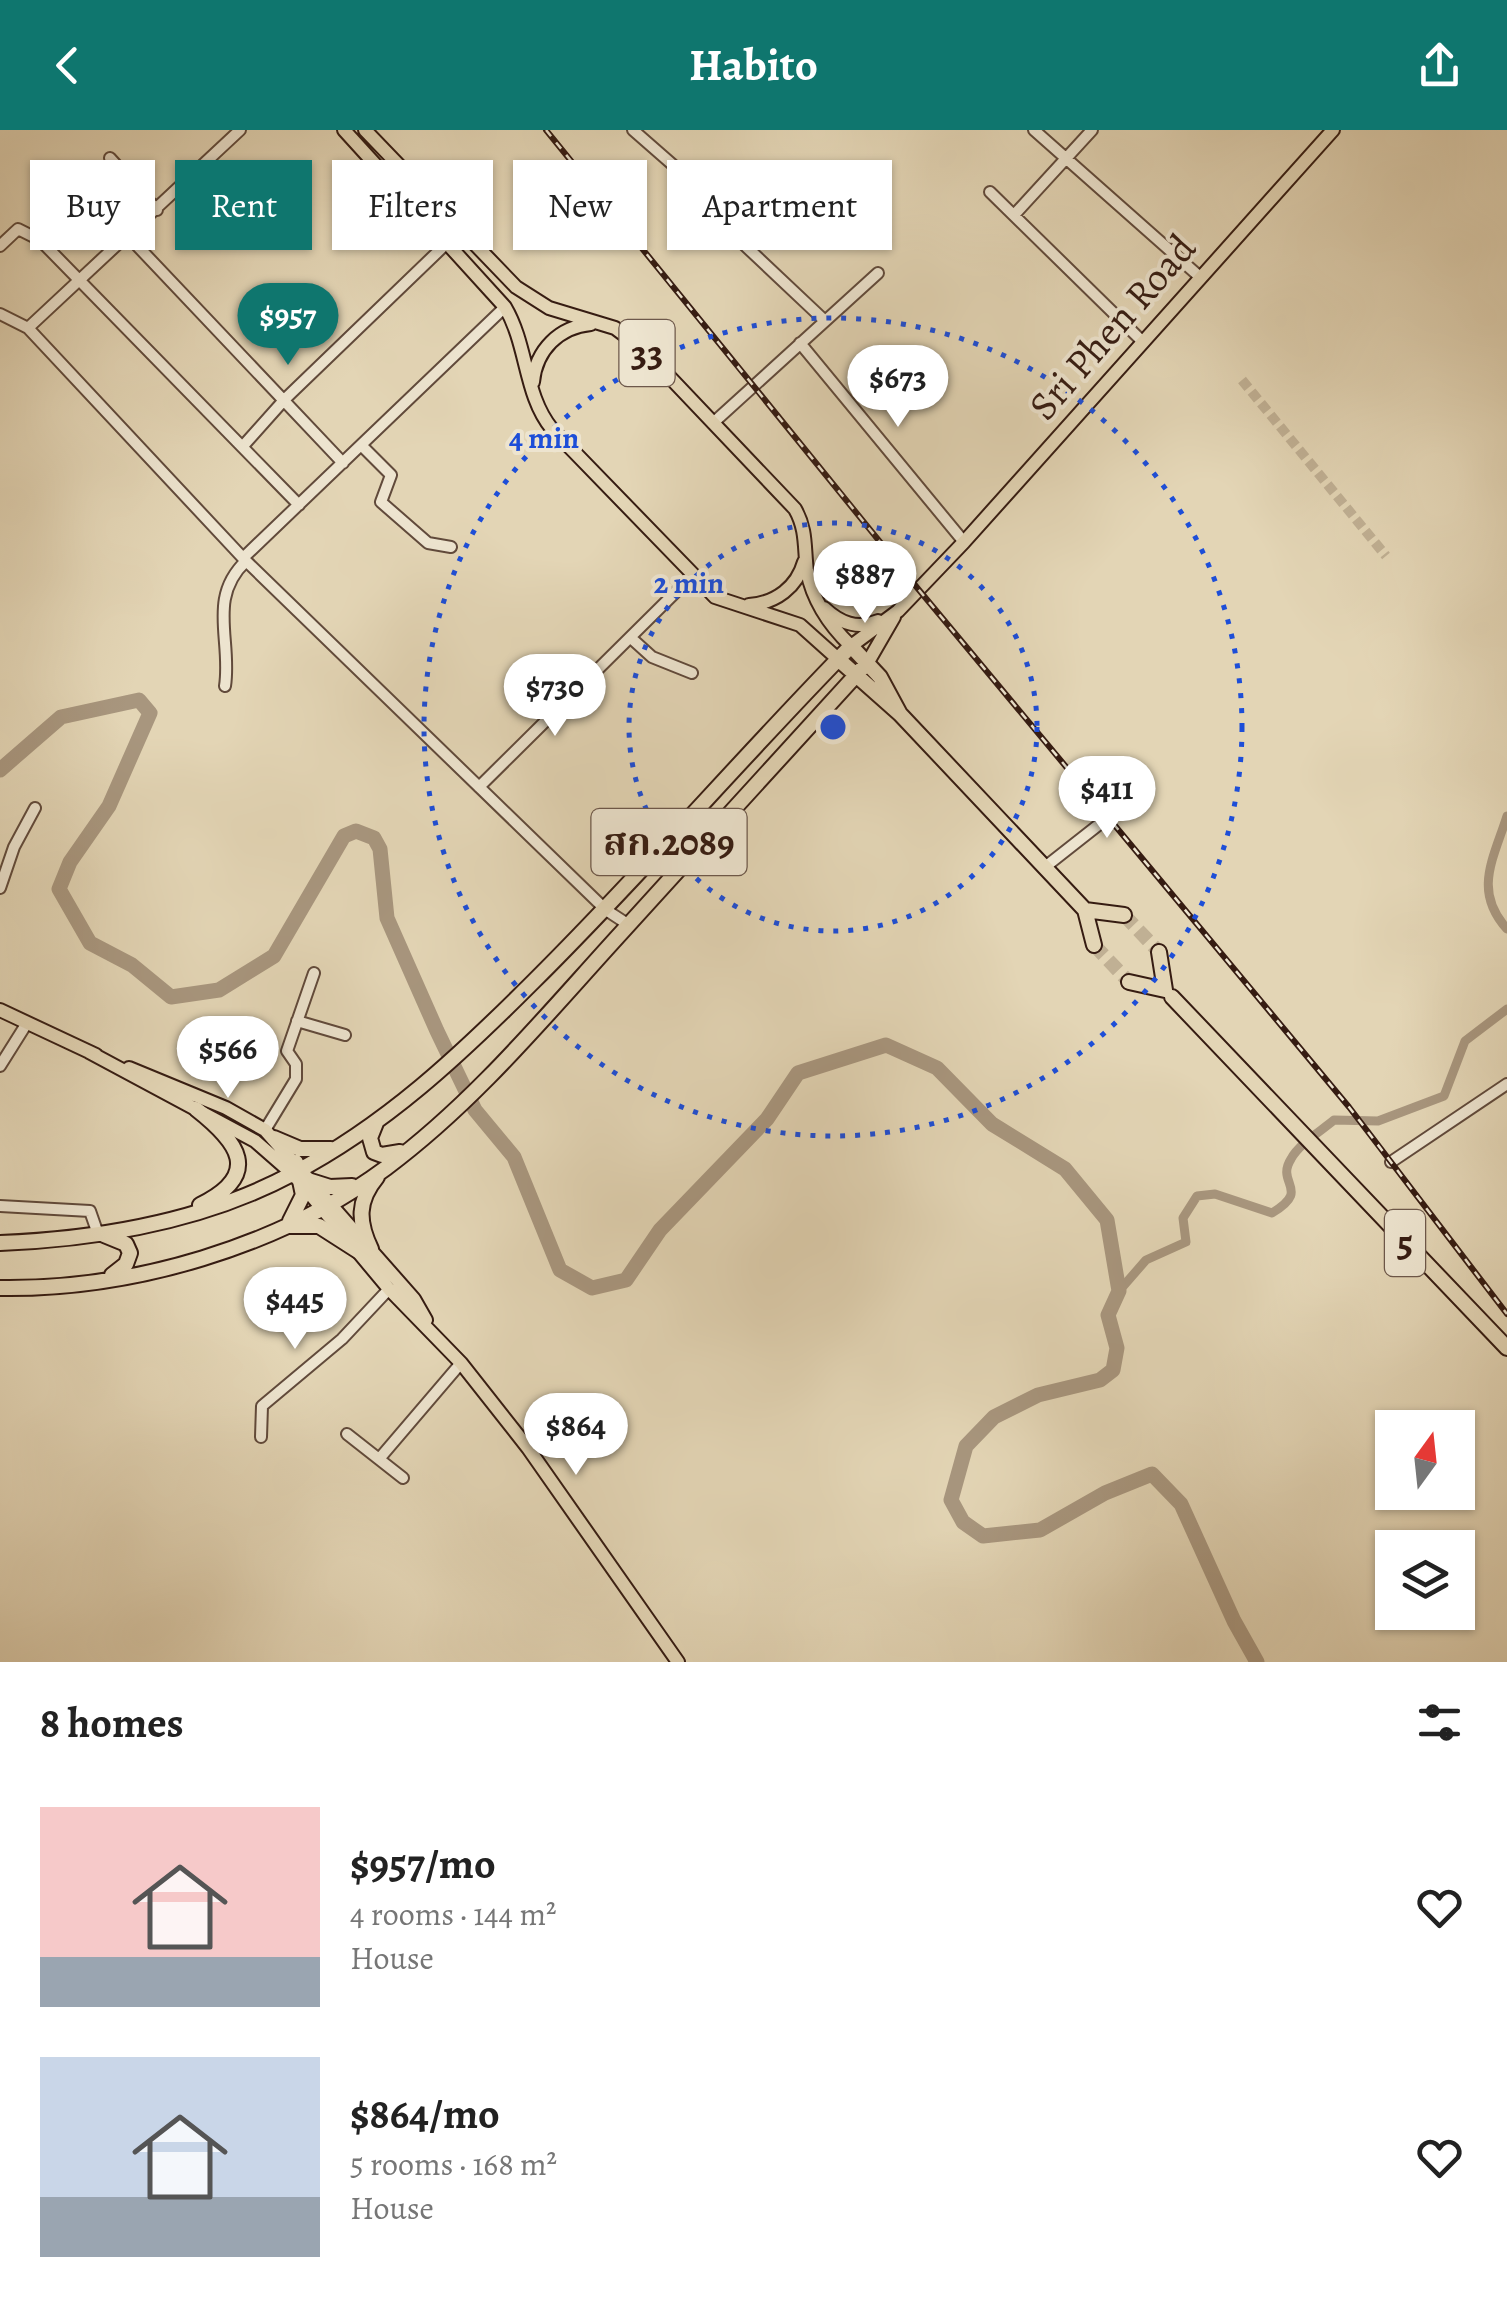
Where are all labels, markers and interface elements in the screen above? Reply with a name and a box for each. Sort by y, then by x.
text: Habito [689,34,818,96]
icon: back [40,38,95,93]
icon: share [1412,38,1467,93]
chip: Buy [30,160,155,250]
chip: Rent [175,160,312,250]
chip: Filters [332,160,493,250]
chip: New [513,160,647,250]
chip: Apartment [667,160,892,250]
street label: Sri Phen Road [1016,222,1208,432]
pin: $957 [229,283,347,368]
text: $957 [259,293,317,337]
road number: 33 [620,320,674,386]
pin: $673 [839,345,957,430]
text: $673 [869,355,927,399]
text: 4 min [509,418,579,458]
pin: $887 [806,541,924,626]
text: $887 [835,551,895,595]
text: 2 min [654,563,724,603]
pin: $730 [496,654,614,739]
text: $730 [526,664,584,708]
centre of rings [815,709,851,745]
pin: $411 [1048,756,1166,841]
text: $411 [1081,766,1133,810]
road number: สก.2089 [592,809,746,875]
pin: $566 [169,1016,287,1101]
text: $566 [199,1026,257,1070]
road number: 5 [1385,1210,1425,1276]
pin: $445 [236,1267,354,1352]
text: $445 [266,1277,324,1321]
pin: $864 [517,1393,635,1478]
text: $864 [546,1403,606,1447]
north arrow [1375,1410,1475,1510]
map controls [1375,1410,1475,1630]
button: layers [1375,1530,1475,1630]
text: 8 homes [40,1694,184,1751]
icon: filters [1412,1695,1467,1750]
text: $957/mo [350,1835,496,1892]
icon: home [120,1847,240,1967]
icon: heart [1412,1880,1467,1935]
text: 4 rooms · 144 m² [350,1892,557,1936]
text: House [350,1936,434,1980]
text: $864/mo [350,2085,500,2142]
icon: home [120,2097,240,2217]
icon: heart [1412,2130,1467,2185]
text: 5 rooms · 168 m² [350,2142,557,2186]
text: House [350,2186,434,2230]

